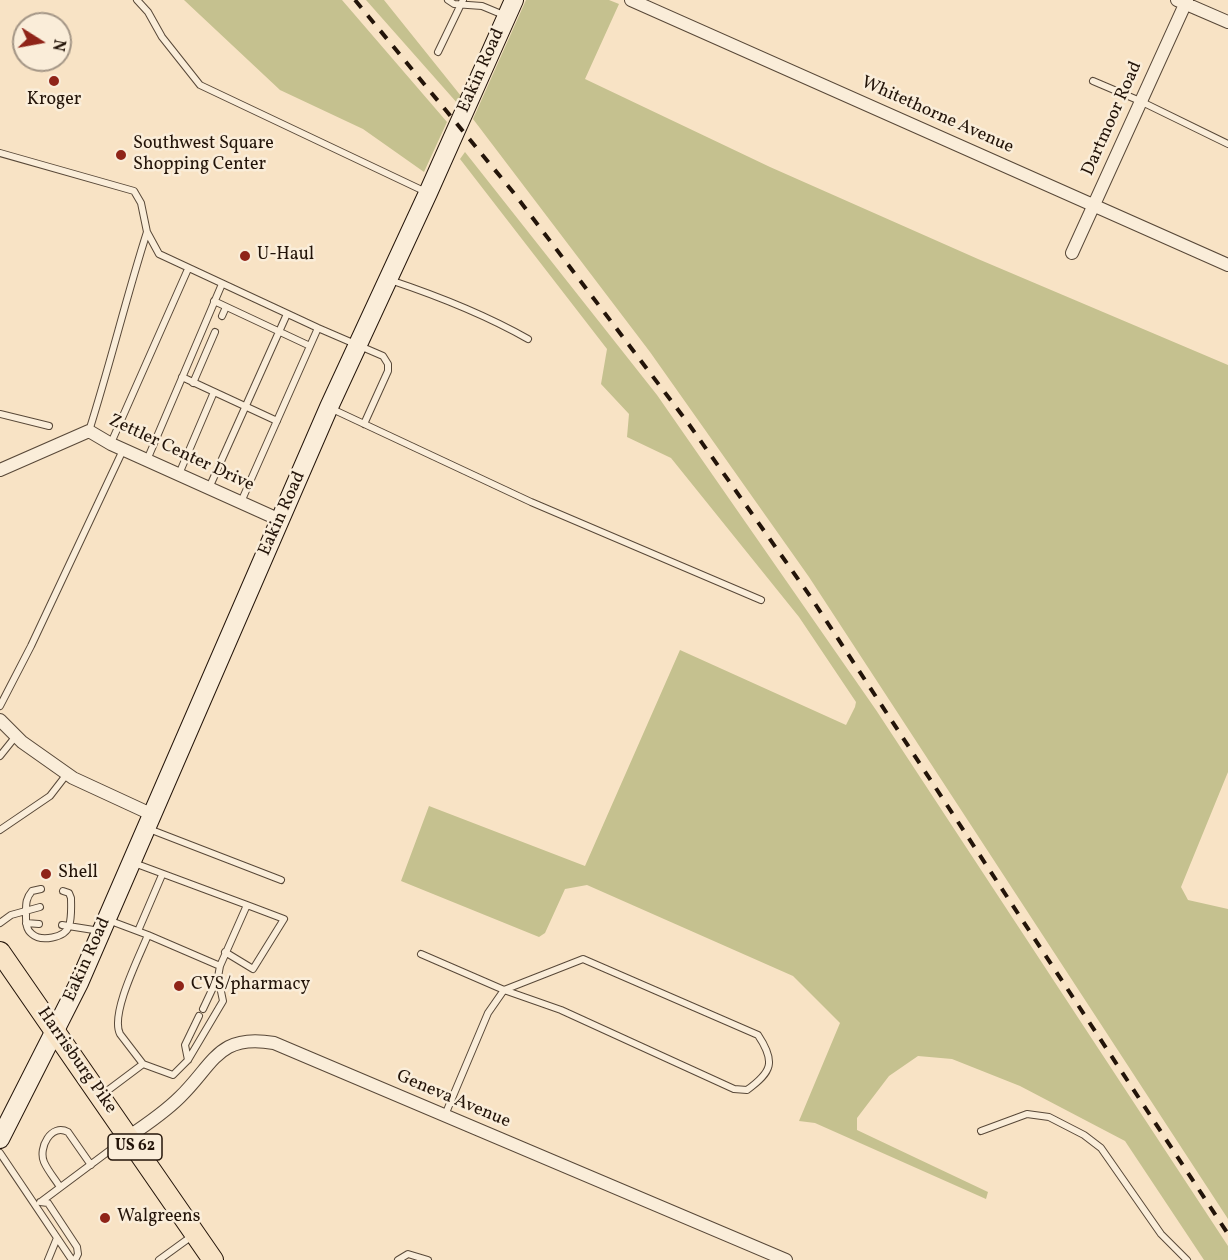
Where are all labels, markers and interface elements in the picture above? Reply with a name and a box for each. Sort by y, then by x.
north arrow [12,12,72,72]
street label: Eakin Road [454,25,510,117]
text: N [46,37,70,53]
street label: Dartmoor Road [1078,59,1148,179]
street label: Whitethorne Avenue [857,73,1017,159]
marker: Kroger [47,74,61,88]
place label: Kroger [27,90,81,112]
place label: Southwest Square Shopping Center [133,134,274,176]
marker: Southwest Square Shopping Center [114,148,128,162]
place label: U-Haul [257,245,314,267]
marker: U-Haul [238,249,252,263]
street label: Zettler Center Drive [105,411,257,497]
street label: Eakin Road [255,468,311,560]
place label: Shell [58,863,98,885]
marker: Shell [39,867,53,881]
street label: Eakin Road [60,914,116,1006]
place label: CVS/pharmacy [191,975,310,997]
marker: CVS/pharmacy [172,979,186,993]
street label: Harrisburg Pike [31,1004,121,1118]
street label: Geneva Avenue [393,1066,513,1134]
road number: US 62 [108,1134,162,1160]
place label: Walgreens [117,1207,200,1229]
marker: Walgreens [98,1211,112,1225]

